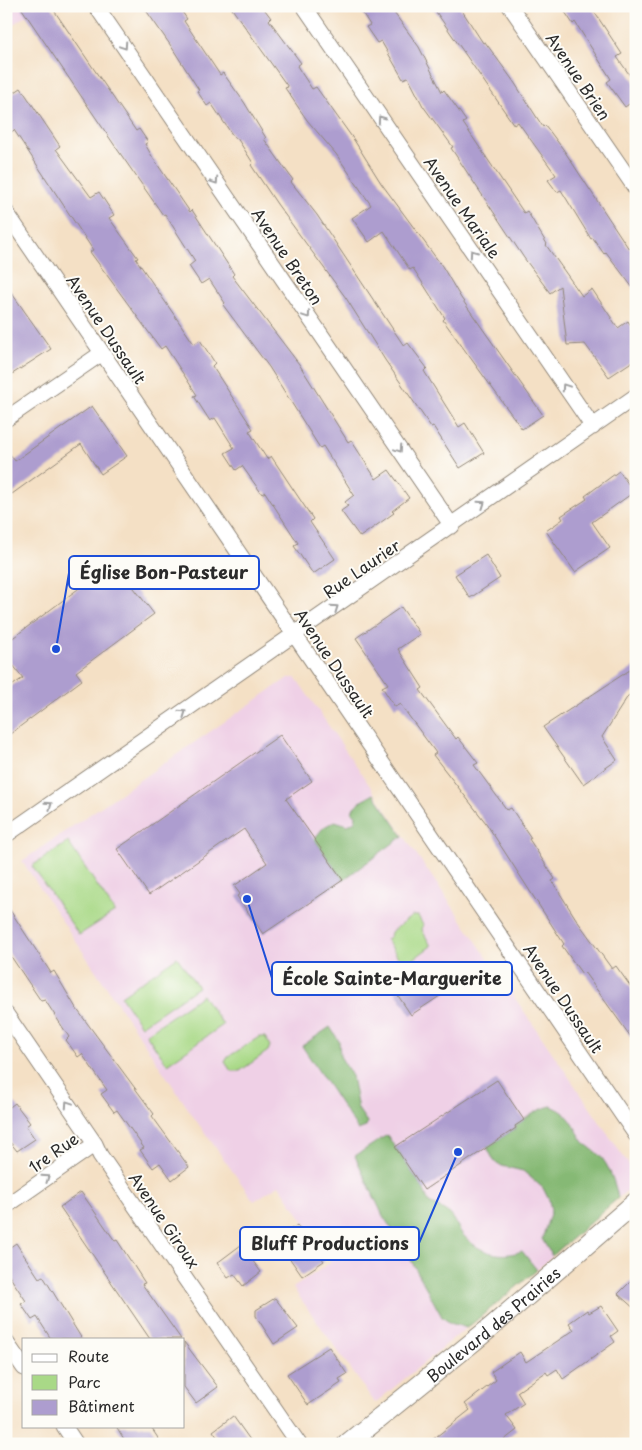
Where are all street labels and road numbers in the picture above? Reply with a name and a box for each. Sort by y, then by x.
street label: Avenue Brien [541,27,617,125]
street label: Avenue Mariale [419,151,507,263]
street label: Avenue Breton [247,203,329,309]
street label: Avenue Dussault [61,269,153,389]
street label: Rue Laurier [318,532,405,603]
street label: Avenue Dussault [289,603,381,723]
street label: Avenue Dussault [518,938,610,1058]
street label: 1re Rue [23,1126,83,1178]
street label: Avenue Giroux [124,1167,206,1273]
street label: Boulevard des Prairies [421,1261,565,1387]

